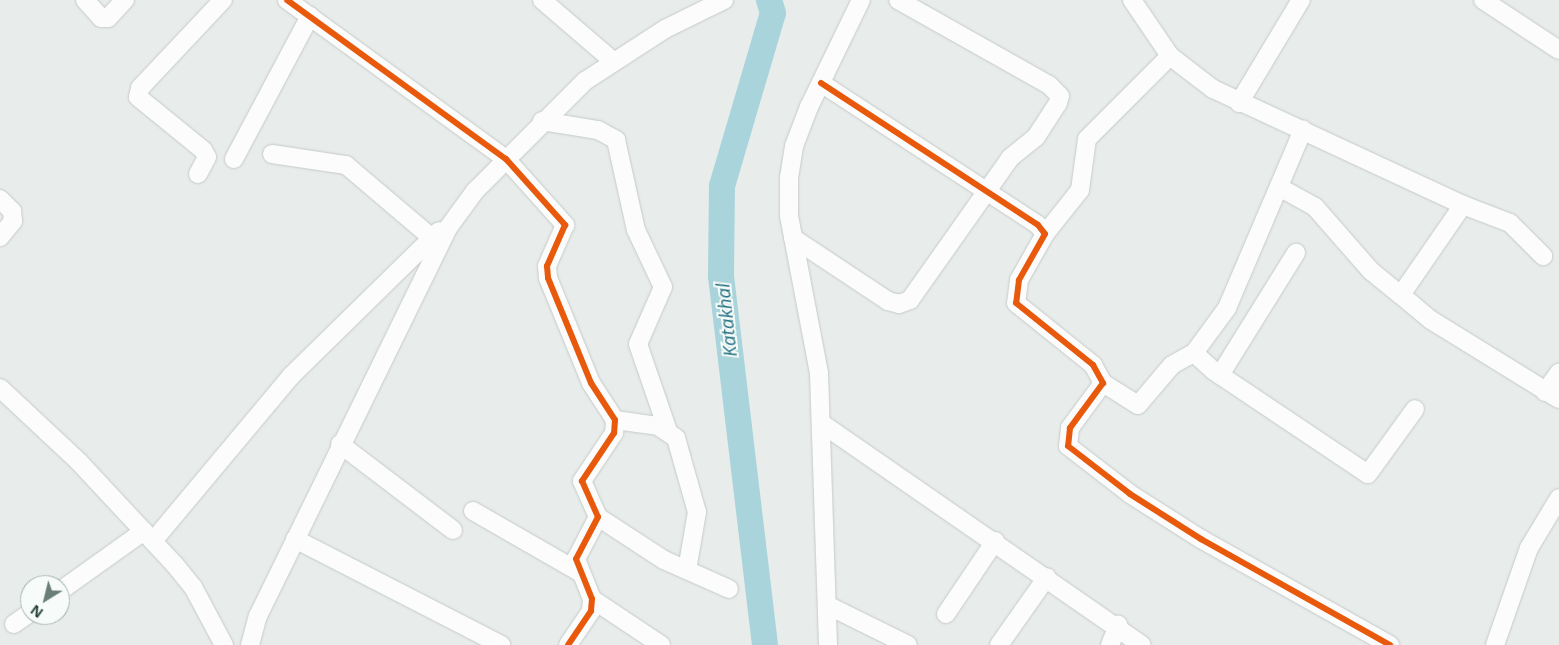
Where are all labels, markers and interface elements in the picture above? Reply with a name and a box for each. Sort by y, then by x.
water label: Katakhal [712,282,742,358]
north arrow [20,575,70,625]
text: N [26,601,47,623]

